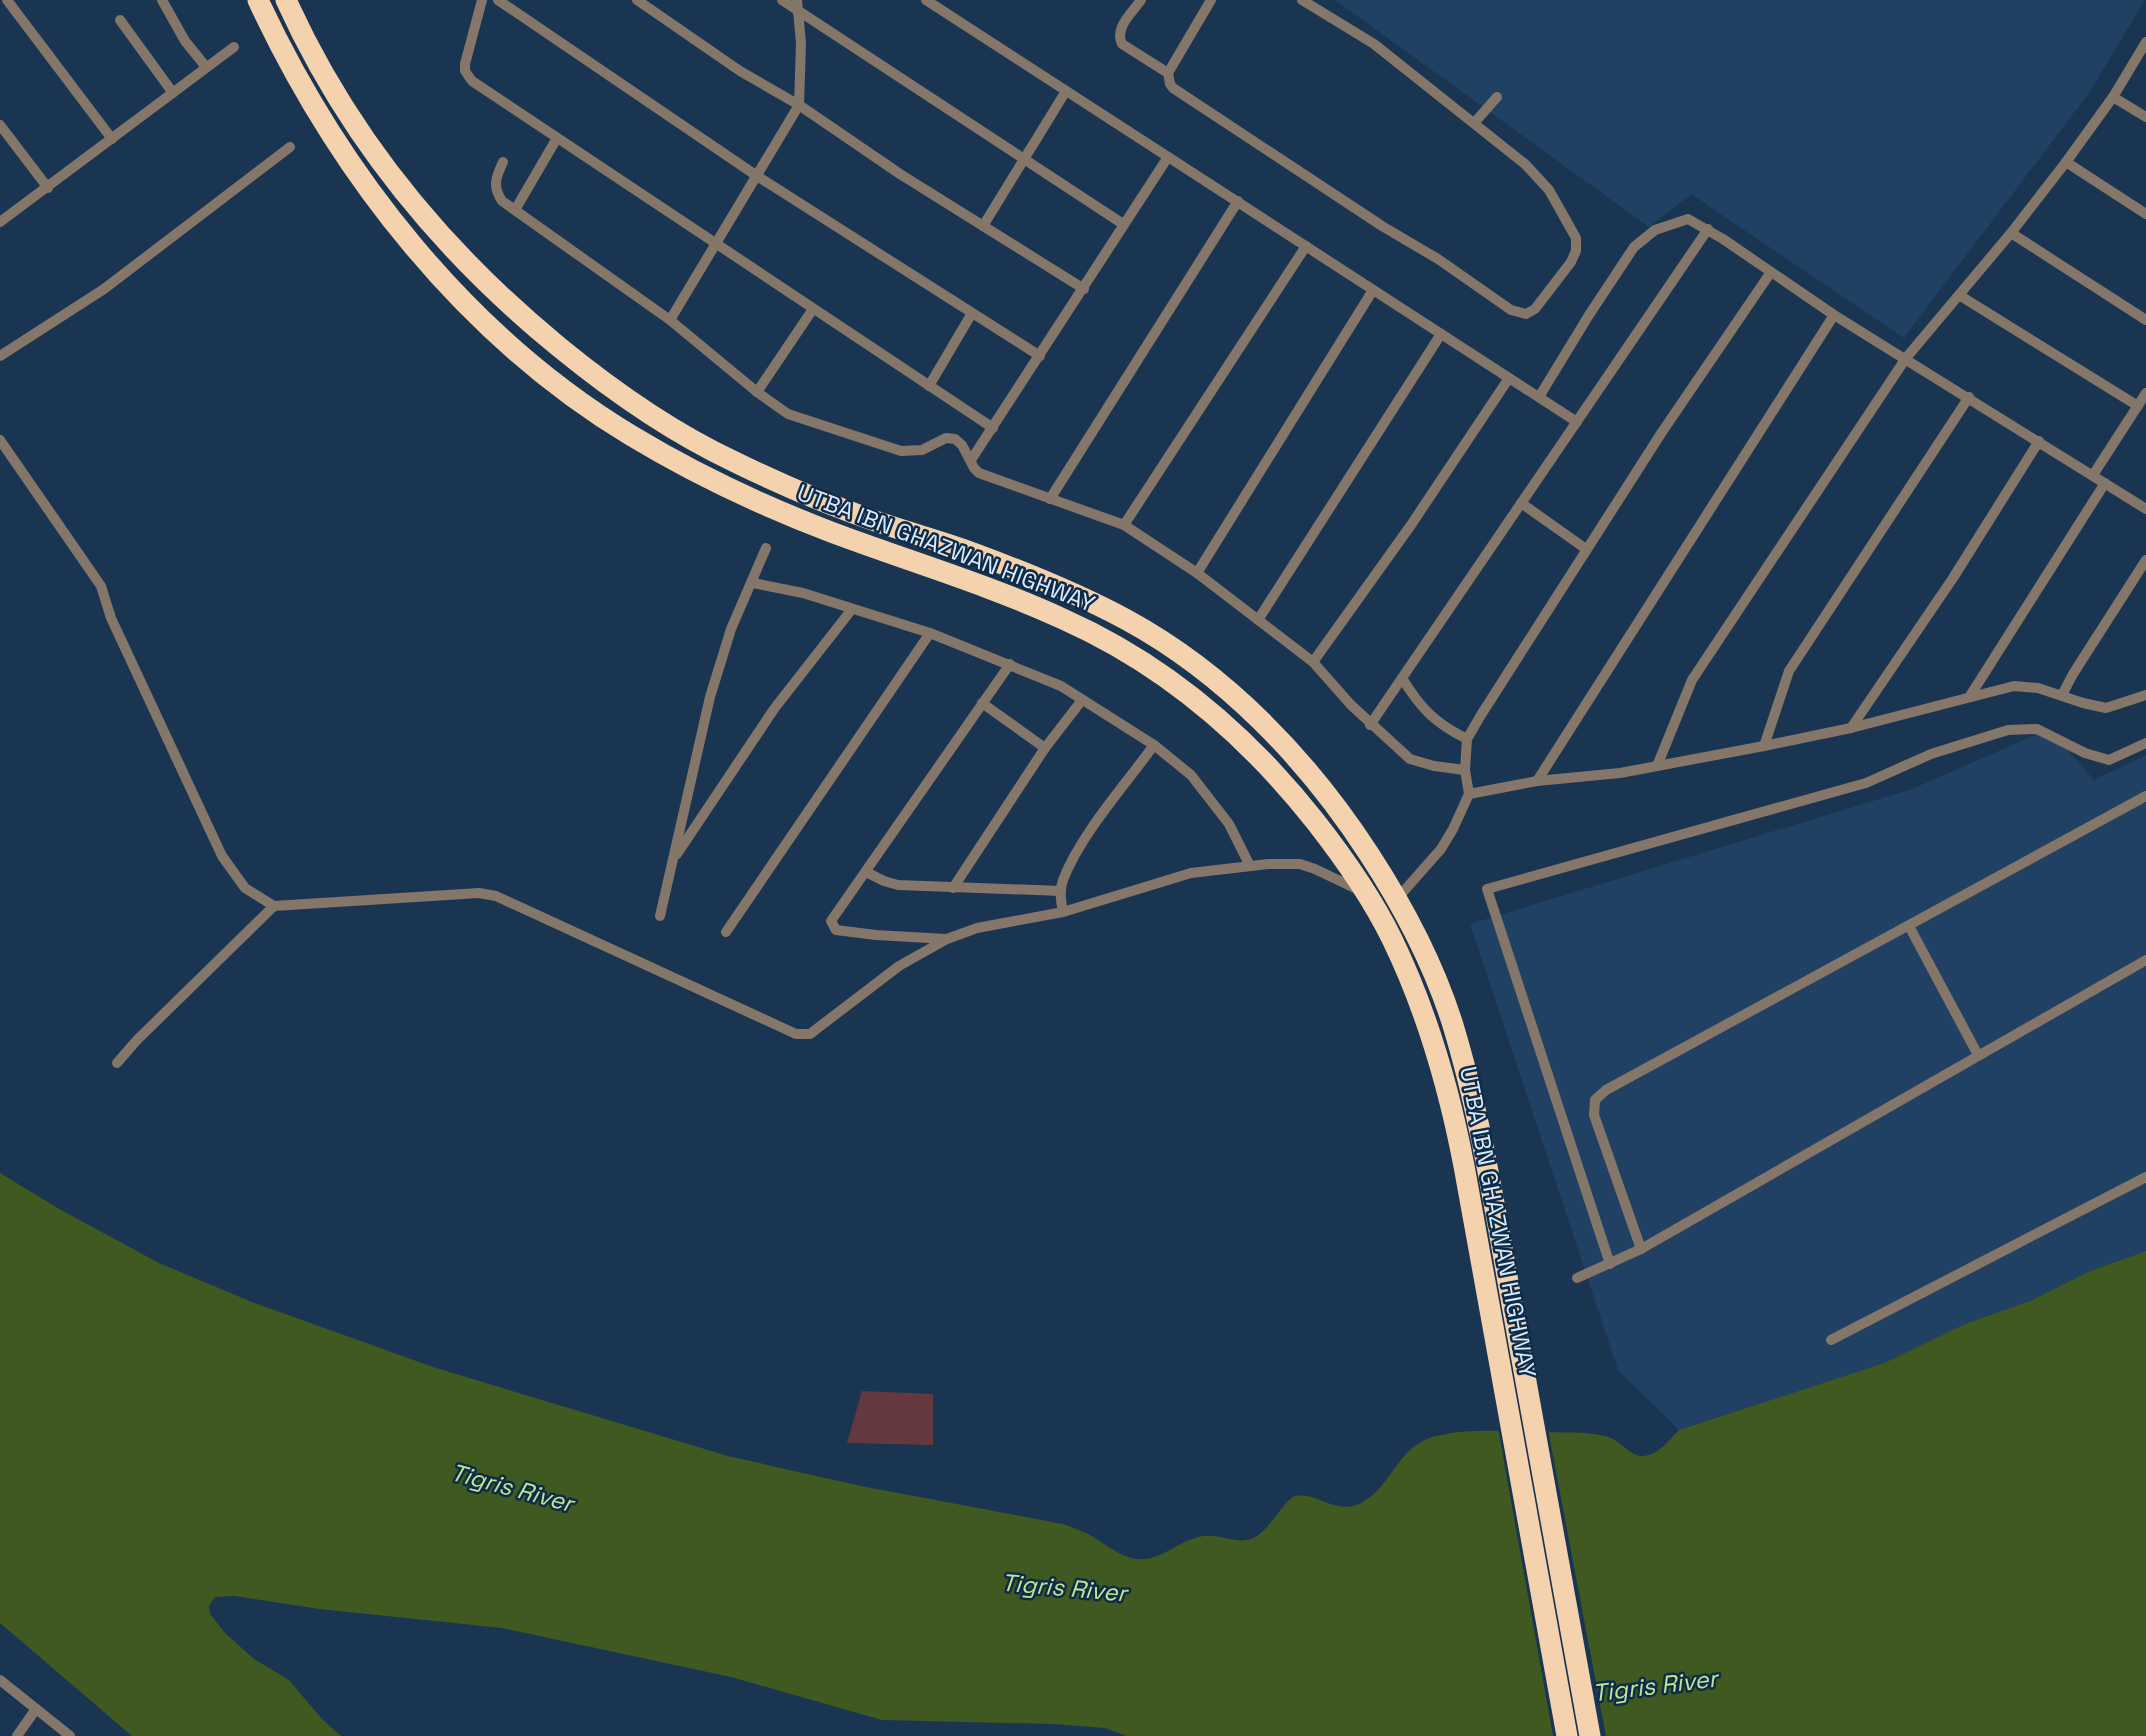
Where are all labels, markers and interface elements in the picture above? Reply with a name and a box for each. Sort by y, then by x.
street label: UTBA IBN GHAZWAN HIGHWAY [793,477,1099,619]
street label: UTBA IBN GHAZWAN HIGHWAY [1453,1064,1543,1380]
water label: Tigris River [447,1456,580,1520]
water label: Tigris River [1000,1567,1131,1609]
water label: Tigris River [1591,1662,1722,1709]

